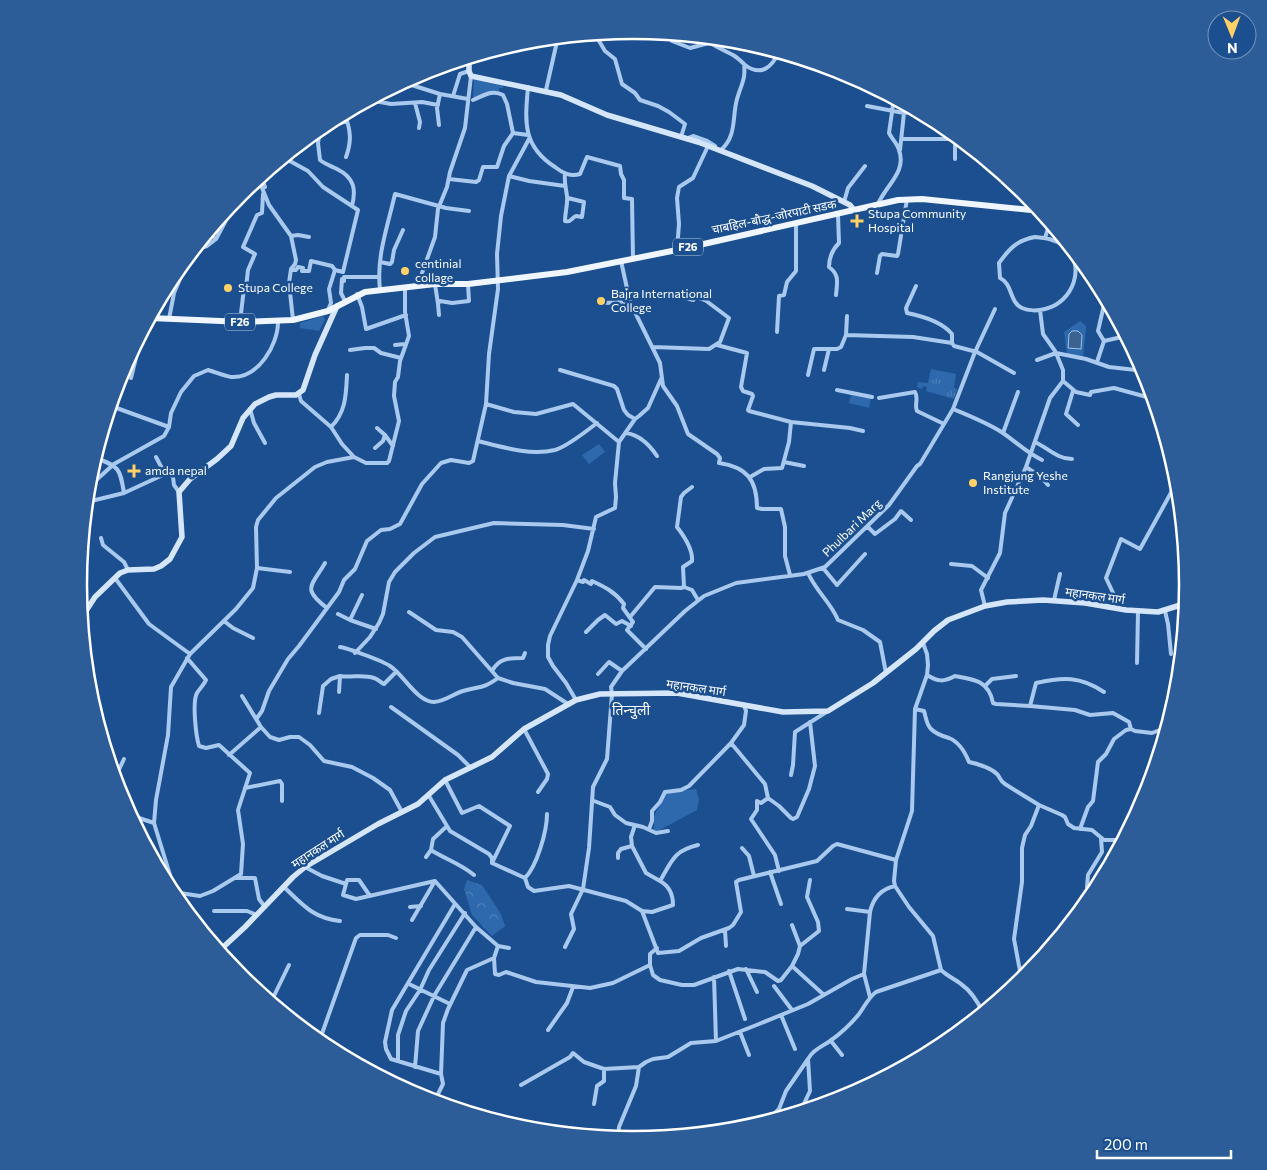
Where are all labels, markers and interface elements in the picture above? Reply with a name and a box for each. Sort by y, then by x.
north arrow [1207,10,1257,60]
text: N [1227,40,1238,57]
street label: चाबहिल-बौद्ध-जोरपाटी सडक [710,196,838,237]
place label: Stupa Community Hospital [868,206,966,234]
marker: Stupa Community Hospital [850,214,864,228]
road number: F26 [673,238,703,256]
place label: centinial collage [415,256,461,284]
marker: centinial collage [399,265,411,277]
place label: Stupa College [238,280,313,294]
marker: Stupa College [222,282,234,294]
place label: Bajra International College [611,286,712,314]
marker: Bajra International College [595,295,607,307]
road number: F26 [225,314,255,331]
place label: amda nepal [145,463,207,477]
marker: amda nepal [127,464,141,478]
place label: Rangjung Yeshe Institute [983,468,1068,496]
marker: Rangjung Yeshe Institute [967,477,979,489]
street label: Phulbari Marg [819,495,884,559]
street label: महानकल मार्ग [1064,584,1127,606]
street label: महानकल मार्ग [665,676,728,698]
district label: तिन्चुली [612,701,650,720]
street label: महानकल मार्ग [288,825,347,870]
scale bar [1097,1128,1231,1160]
text: 200 m [1104,1135,1148,1153]

